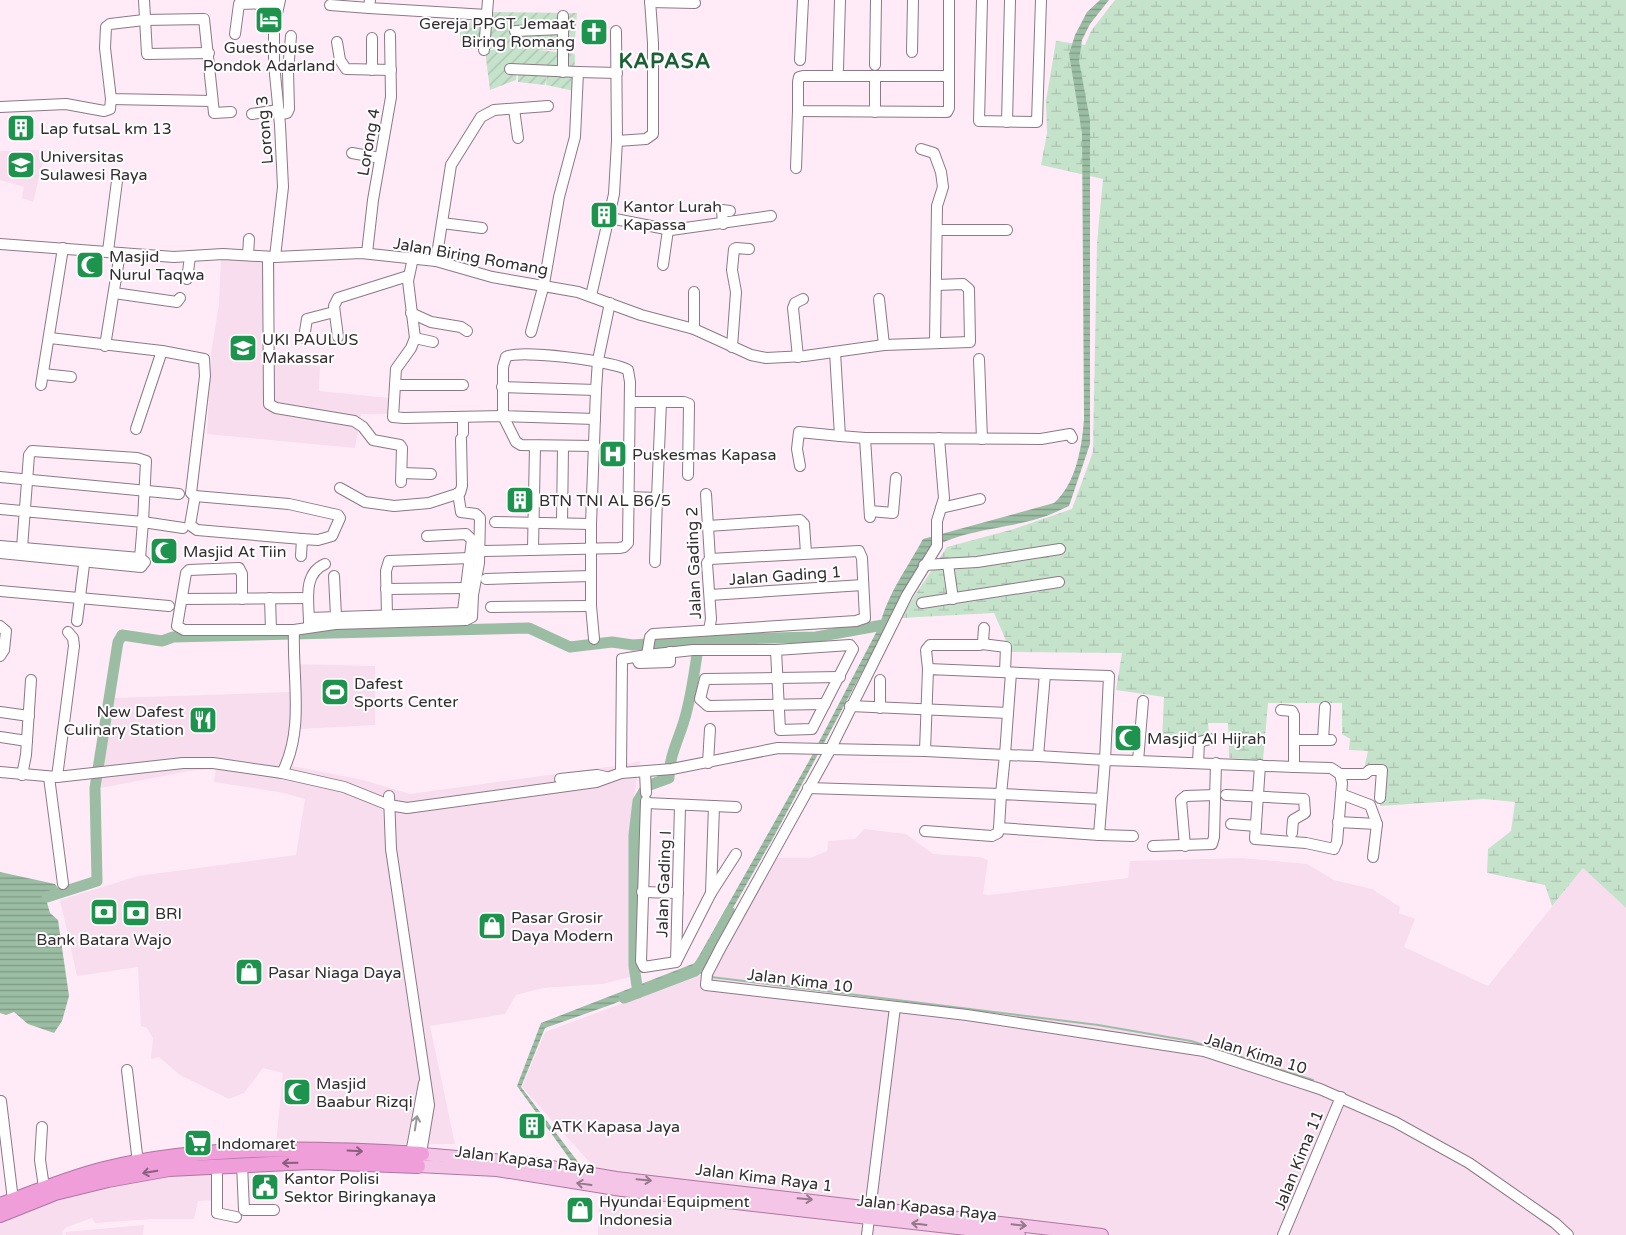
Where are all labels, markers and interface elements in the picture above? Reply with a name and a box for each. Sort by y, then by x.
hotel icon: Guesthouse Pondok Adarland [254,5,284,35]
place label: Gereja PPGT Jemaat Biring Romang [419,14,575,52]
church icon: Gereja PPGT Jemaat Biring Romang [579,17,609,47]
place label: Guesthouse Pondok Adarland [203,38,335,76]
district label: KAPASA [619,49,711,74]
street label: Lorong 3 [252,95,278,165]
street label: Lorong 4 [353,107,385,178]
building icon: Lap futsaL km 13 [6,113,36,143]
place label: Lap futsaL km 13 [40,119,172,139]
place label: Universitas Sulawesi Raya [40,147,147,185]
school or university icon: Universitas Sulawesi Raya [6,150,36,180]
place label: Kantor Lurah Kapassa [623,197,722,235]
building icon: Kantor Lurah Kapassa [589,200,619,230]
street label: Jalan Biring Romang [392,234,550,280]
place label: Masjid Nurul Taqwa [109,247,205,285]
mosque icon: Masjid Nurul Taqwa [75,250,105,280]
place label: UKI PAULUS Makassar [262,330,358,368]
school or university icon: UKI PAULUS Makassar [228,333,258,363]
hospital icon: Puskesmas Kapasa [598,439,628,469]
place label: Puskesmas Kapasa [632,445,776,465]
building icon: BTN TNI AL B6/5 [505,485,535,515]
place label: BTN TNI AL B6/5 [539,491,671,511]
street label: Jalan Gading 2 [682,506,706,620]
mosque icon: Masjid At Tiin [149,536,179,566]
place label: Masjid At Tiin [183,542,287,562]
street label: Jalan Gading 1 [728,562,842,590]
place label: Dafest Sports Center [354,674,459,712]
sports icon: Dafest Sports Center [320,677,350,707]
place label: New Dafest Culinary Station [64,702,184,740]
restaurant icon: New Dafest Culinary Station [188,705,218,735]
mosque icon: Masjid Al Hijrah [1113,723,1143,753]
place label: Masjid Al Hijrah [1147,729,1266,749]
street label: Jalan Gading I [652,830,676,938]
bank icon: Bank Batara Wajo [89,897,119,927]
bank icon: BRI [121,898,151,928]
place label: BRI [155,904,182,924]
place label: Pasar Grosir Daya Modern [511,908,613,946]
shop icon: Pasar Grosir Daya Modern [477,911,507,941]
place label: Bank Batara Wajo [36,930,172,950]
shop icon: Pasar Niaga Daya [234,957,264,987]
place label: Pasar Niaga Daya [268,963,401,983]
street label: Jalan Kima 10 [746,965,854,997]
street label: Jalan Kima 10 [1202,1029,1309,1079]
place label: Masjid Baabur Rizqi [316,1074,413,1112]
mosque icon: Masjid Baabur Rizqi [282,1077,312,1107]
street label: Jalan Kima 11 [1270,1108,1328,1213]
building icon: ATK Kapasa Jaya [517,1111,547,1141]
one-way arrow [411,1115,421,1131]
place label: ATK Kapasa Jaya [551,1117,680,1137]
supermarket icon: Indomaret [183,1128,213,1158]
place label: Indomaret [217,1134,296,1154]
street label: Jalan Kapasa Raya [454,1141,596,1178]
one-way arrow [346,1147,362,1156]
one-way arrow [283,1158,299,1167]
street label: Jalan Kima Raya 1 [694,1160,833,1196]
one-way arrow [143,1167,159,1177]
place label: Kantor Polisi Sektor Biringkanaya [284,1169,436,1207]
public building icon: Kantor Polisi Sektor Biringkanaya [250,1172,280,1202]
one-way arrow [636,1176,652,1185]
one-way arrow [576,1178,592,1188]
street label: Jalan Kapasa Raya [856,1191,998,1225]
place label: Hyundai Equipment Indonesia [599,1192,750,1230]
one-way arrow [797,1194,813,1204]
shop icon: Hyundai Equipment Indonesia [565,1195,595,1225]
one-way arrow [911,1219,927,1229]
one-way arrow [1011,1220,1027,1230]

